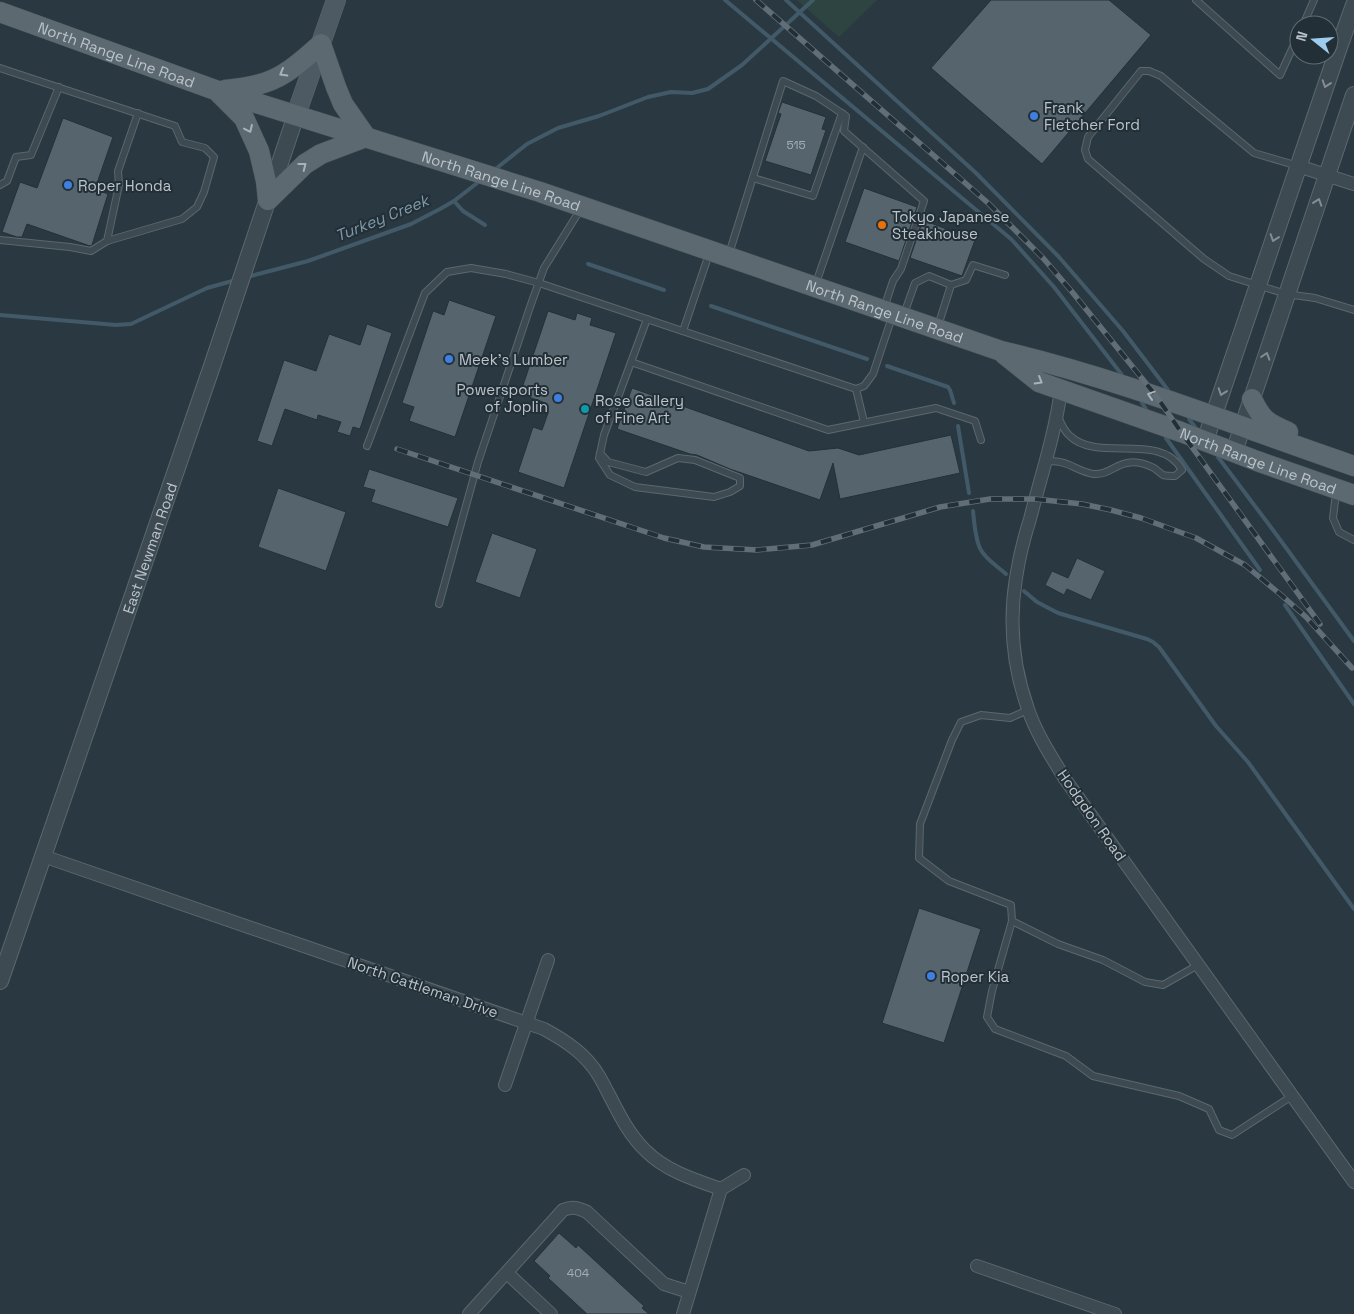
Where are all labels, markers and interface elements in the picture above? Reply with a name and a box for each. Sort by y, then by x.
north arrow [1289,15,1339,65]
street label: North Range Line Road [36,17,198,91]
text: N [1292,29,1312,43]
one-way arrow [280,67,289,77]
one-way arrow [1322,79,1332,87]
place label: Frank Fletcher Ford [1044,98,1140,134]
marker: Frank Fletcher Ford [1028,110,1040,122]
one-way arrow [242,123,252,132]
house number: 515 [786,137,806,153]
street label: North Range Line Road [420,146,583,215]
one-way arrow [298,162,307,171]
place label: Roper Honda [78,176,172,195]
marker: Roper Honda [62,179,74,191]
water label: Turkey Creek [332,189,434,246]
one-way arrow [1312,198,1322,207]
place label: Tokyo Japanese Steakhouse [892,207,1009,243]
marker: Tokyo Japanese Steakhouse [876,219,888,231]
one-way arrow [1270,233,1280,241]
street label: North Range Line Road [804,275,966,347]
place label: Meek's Lumber [459,350,568,369]
one-way arrow [1260,352,1270,361]
marker: Meek's Lumber [443,353,455,365]
one-way arrow [1034,374,1043,384]
place label: Powersports of Joplin [457,380,548,416]
one-way arrow [1218,387,1228,395]
place label: Rose Gallery of Fine Art [595,391,684,427]
one-way arrow [1147,391,1156,401]
marker: Powersports of Joplin [552,392,564,404]
marker: Rose Gallery of Fine Art [579,403,591,415]
street label: North Range Line Road [1178,423,1339,498]
street label: East Newman Road [118,480,181,616]
street label: Hodgdon Road [1053,766,1131,864]
street label: North Cattleman Drive [345,952,501,1022]
place label: Roper Kia [941,967,1010,986]
marker: Roper Kia [925,970,937,982]
house number: 404 [567,1265,590,1281]

